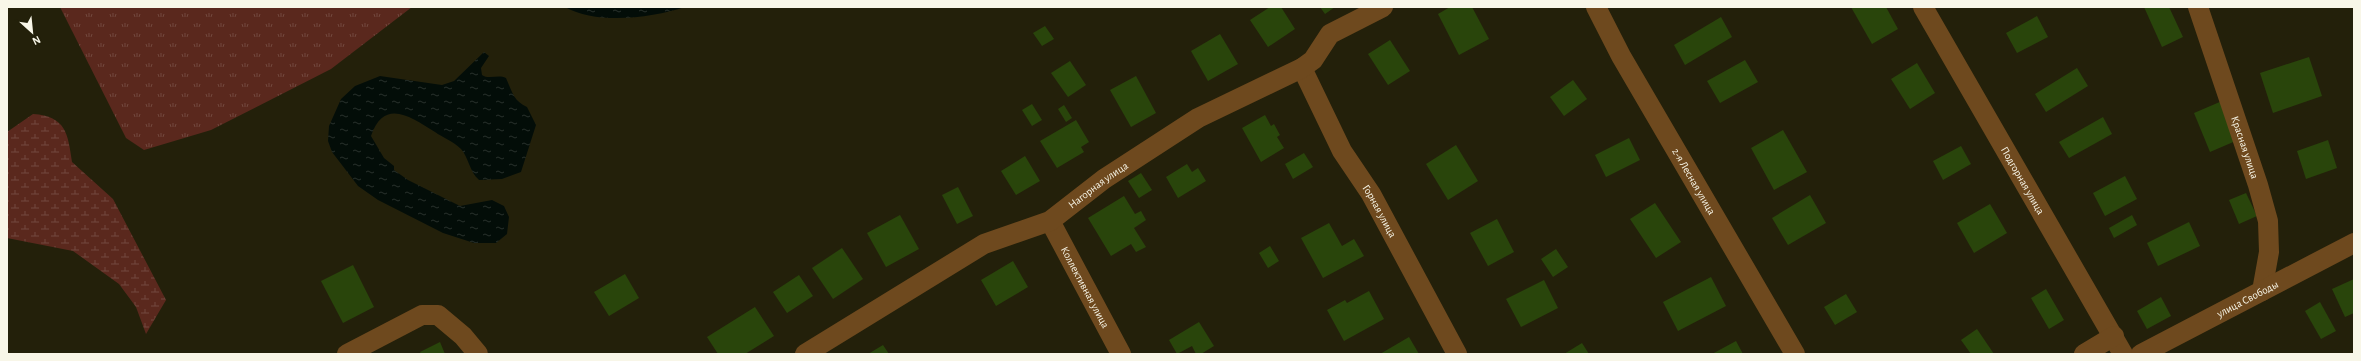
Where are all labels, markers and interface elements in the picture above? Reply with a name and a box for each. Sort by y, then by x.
north arrow [12,12,52,52]
text: N [30,34,42,47]
street label: Красная улица [2230,115,2261,180]
street label: Подгорная улица [1999,145,2047,216]
street label: 2-я Лесная улица [1670,146,1718,216]
street label: Нагорная улица [1066,160,1130,210]
street label: Горная улица [1361,182,1399,239]
street label: Коллективная улица [1059,245,1111,330]
street label: улица Свободы [2214,278,2280,319]

